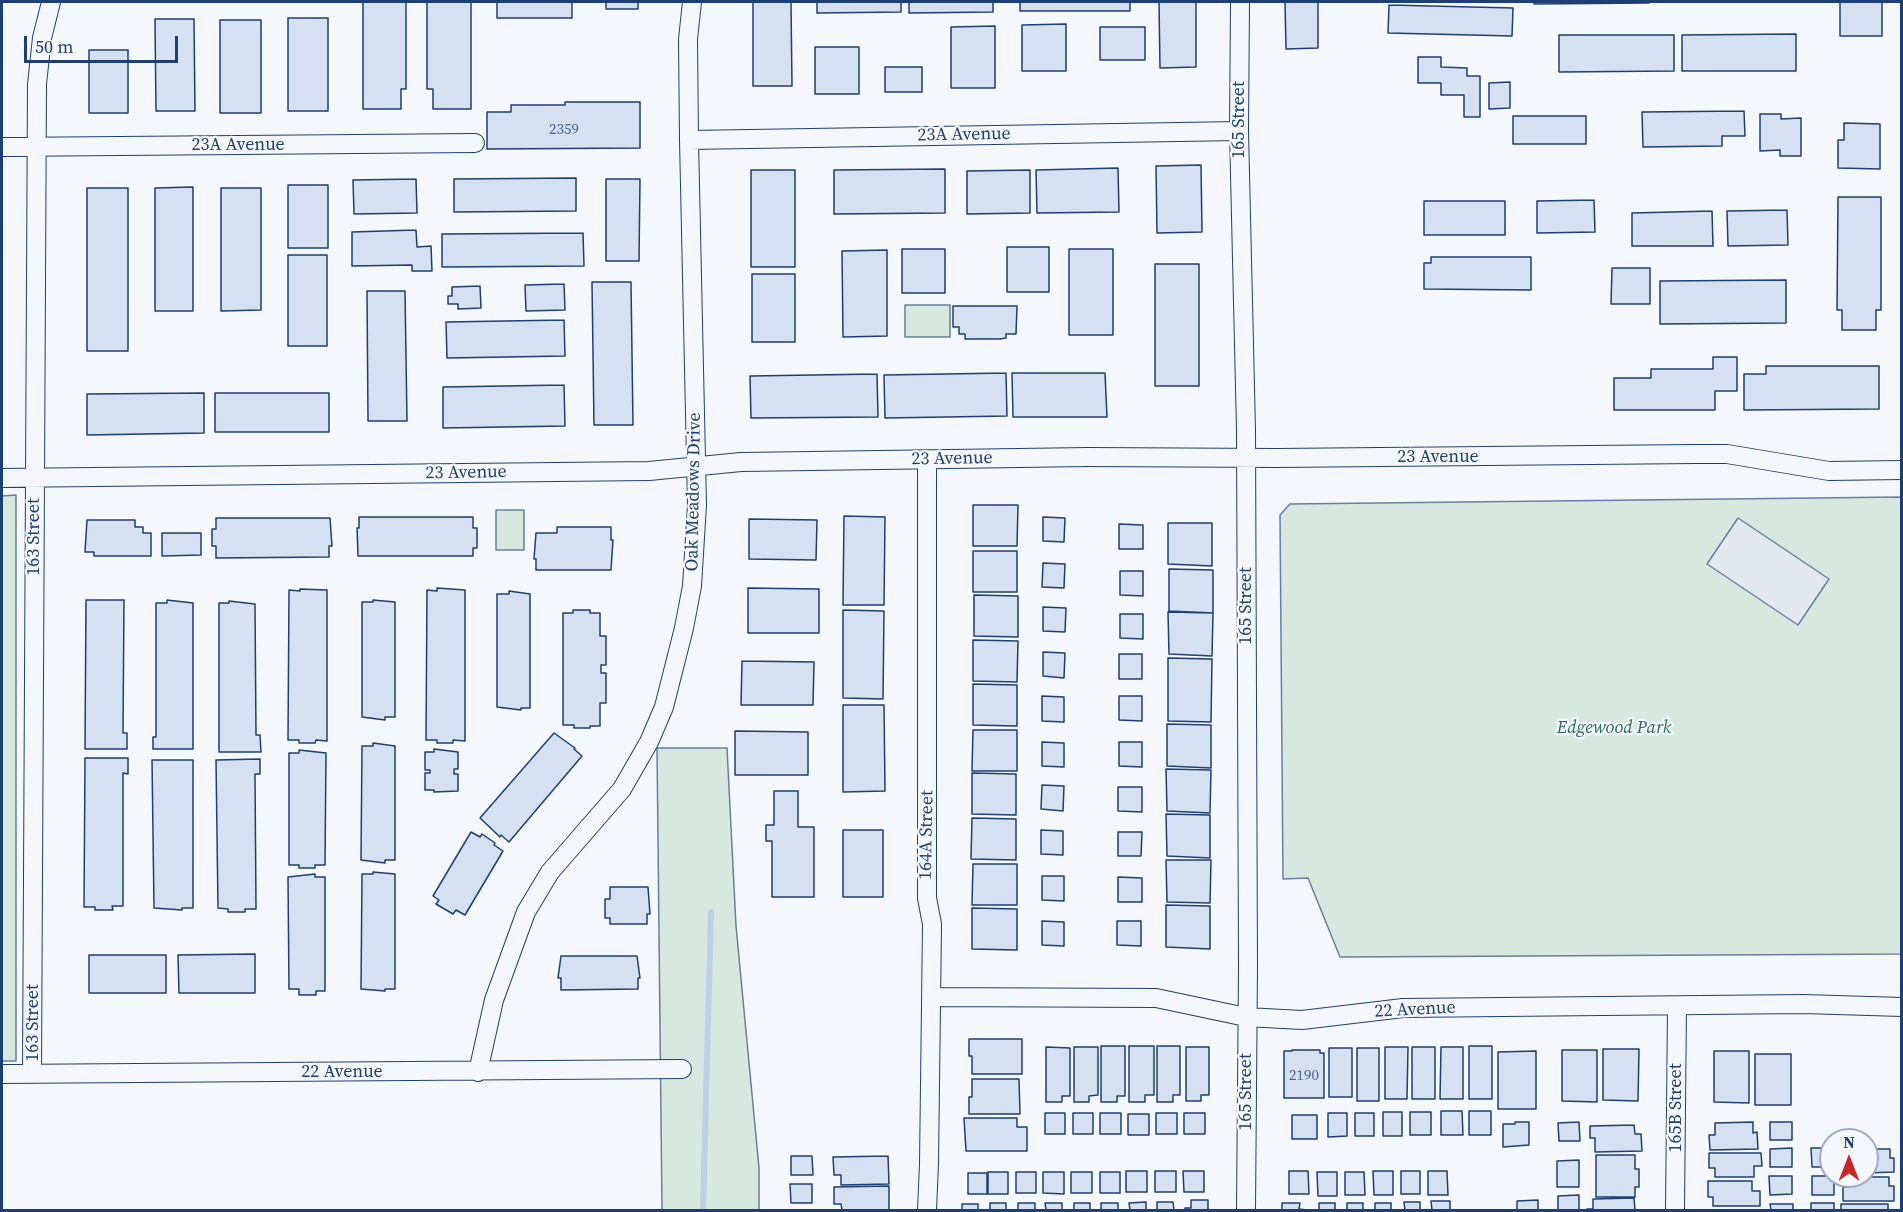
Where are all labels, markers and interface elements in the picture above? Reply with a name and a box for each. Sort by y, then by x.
scale bar [27,24,182,62]
text: 50 m [35,34,73,59]
street label: 165 Street [1228,81,1250,159]
house number: 2359 [549,121,579,139]
street label: 23A Avenue [917,123,1011,147]
street label: 23A Avenue [191,134,285,156]
street label: Oak Meadows Drive [682,412,706,572]
street label: 23 Avenue [1397,446,1479,468]
street label: 23 Avenue [911,447,993,471]
street label: 23 Avenue [425,461,507,485]
street label: 163 Street [23,498,45,576]
street label: 165 Street [1235,567,1257,645]
park label: Edgewood Park [1557,717,1671,739]
street label: 164A Street [915,790,939,880]
street label: 163 Street [22,984,44,1062]
street label: 22 Avenue [1374,997,1456,1023]
street label: 165 Street [1235,1053,1257,1131]
street label: 22 Avenue [301,1061,383,1083]
street label: 165B Street [1665,1063,1687,1153]
house number: 2190 [1289,1067,1319,1085]
north arrow [1819,1128,1879,1188]
text: N [1843,1131,1855,1153]

